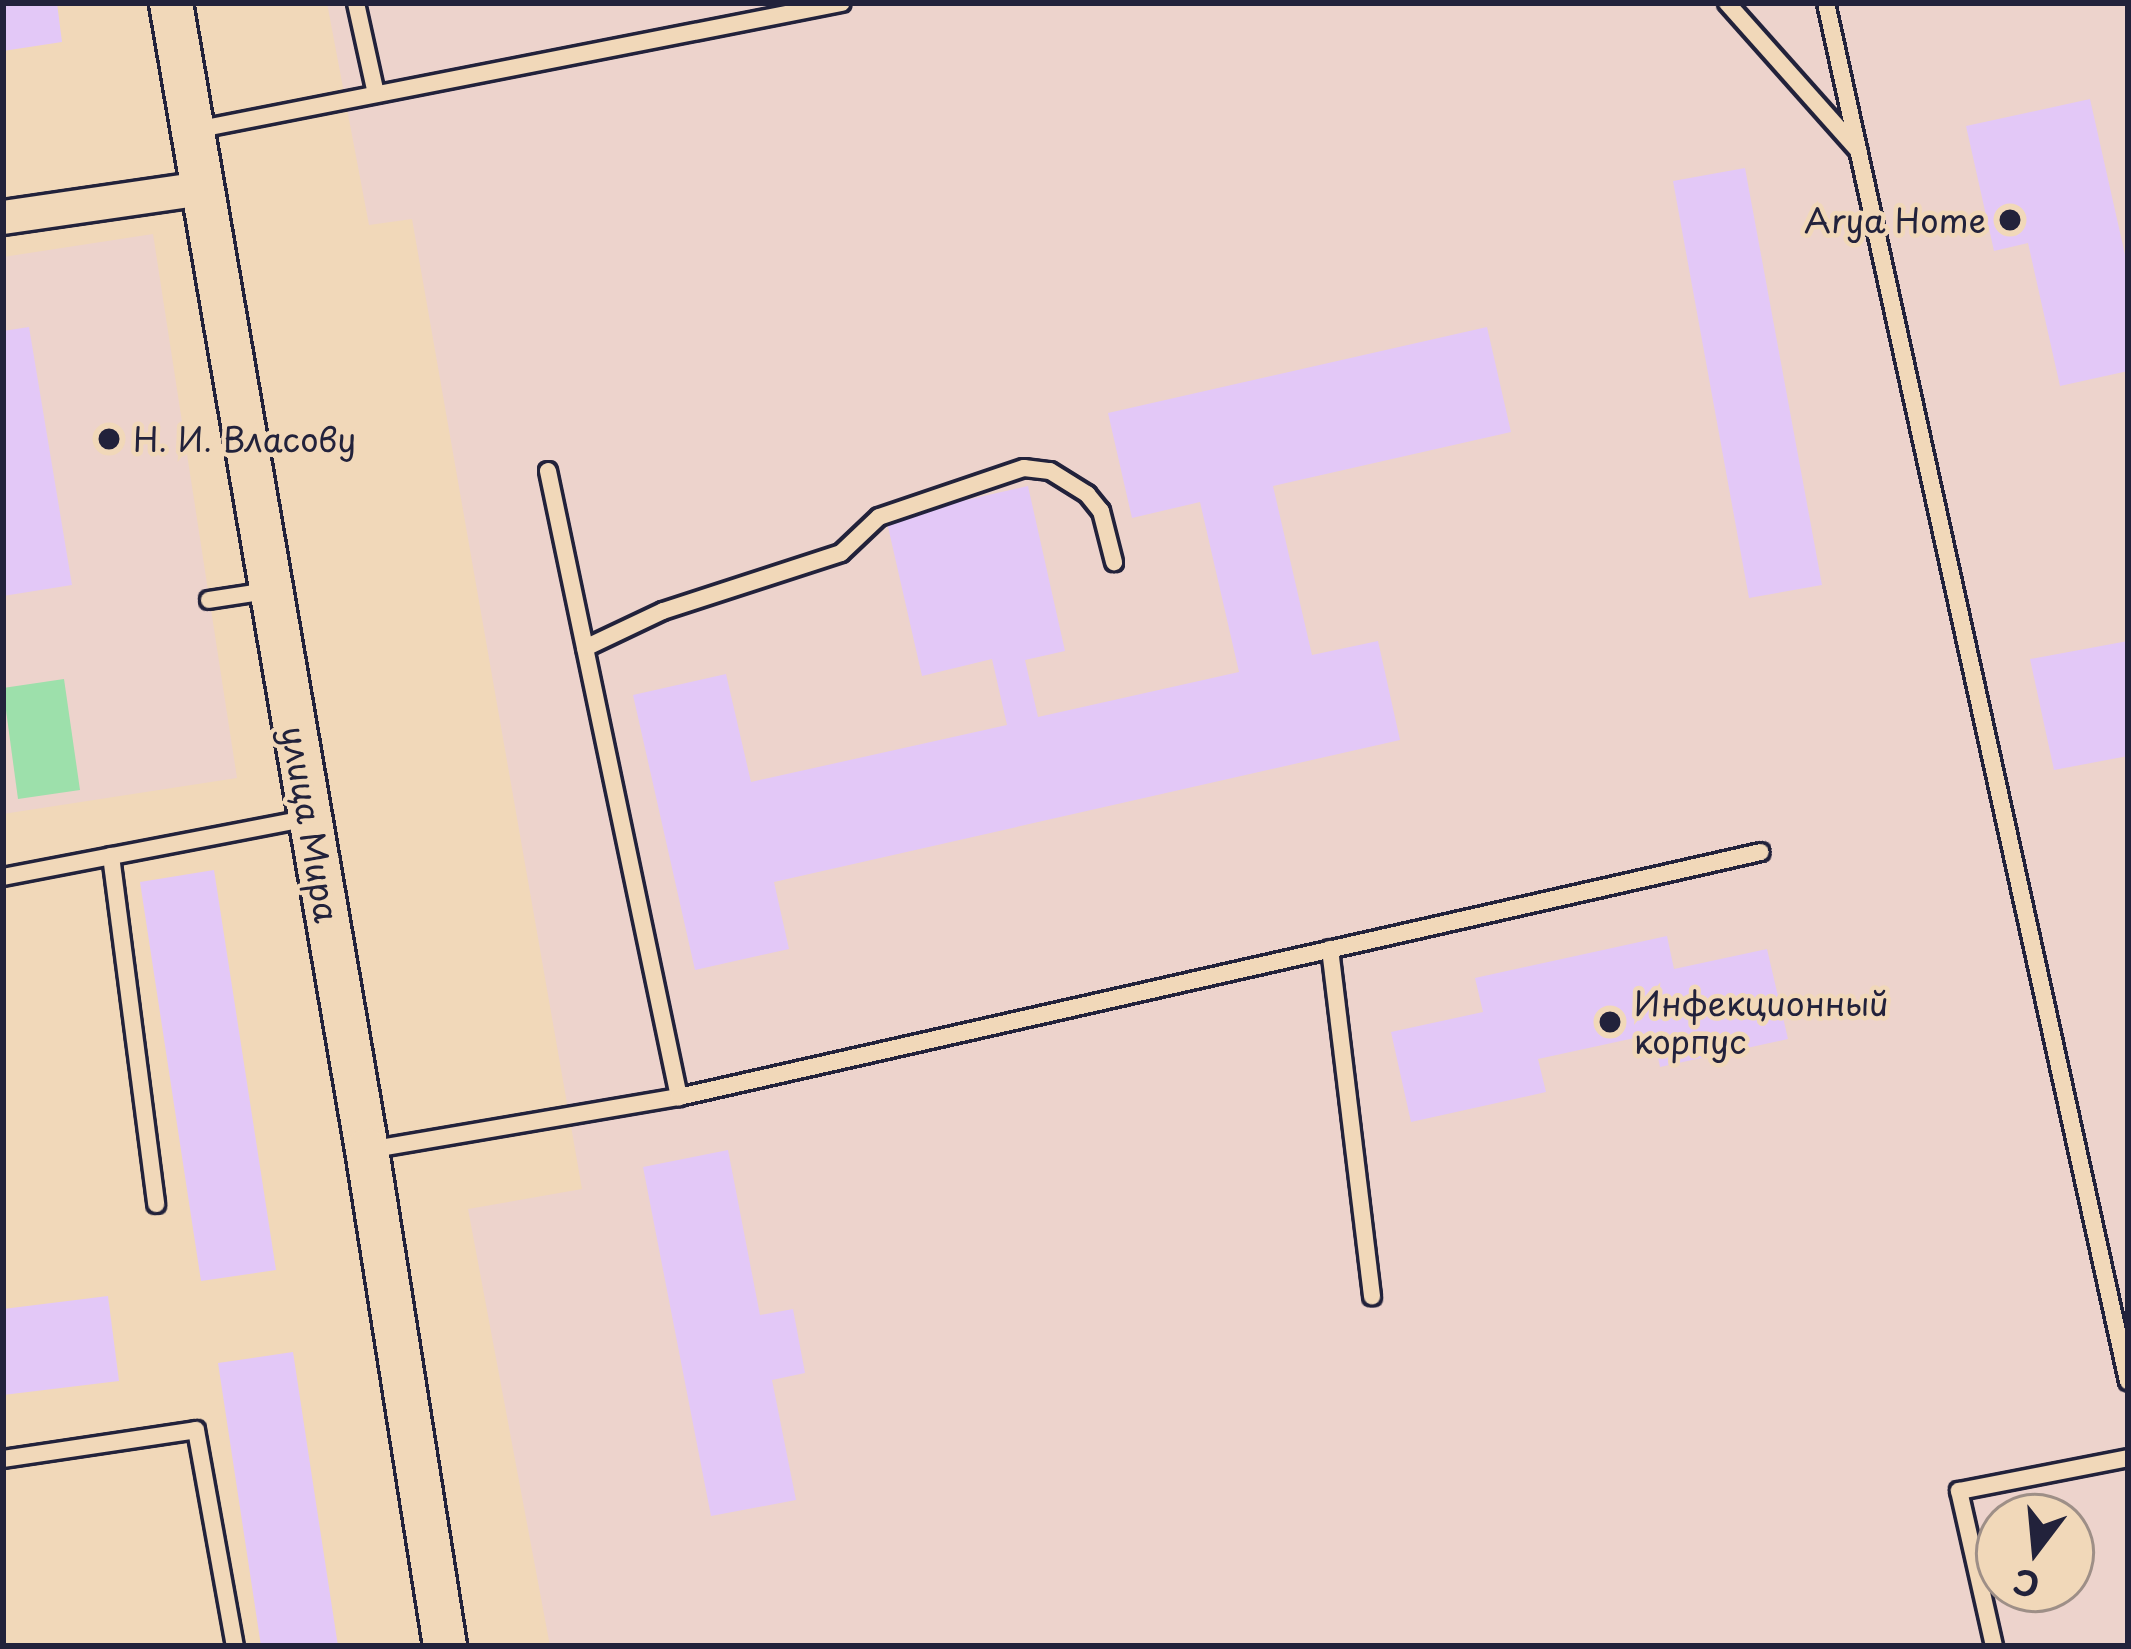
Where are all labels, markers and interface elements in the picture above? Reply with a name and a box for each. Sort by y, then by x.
place label: Arya Home [1802,200,1986,240]
marker: Arya Home [1997,207,2023,233]
place label: Н. И. Власову [133,419,357,459]
marker: Н. И. Власову [96,426,122,452]
street label: улица Мира [274,722,348,926]
place label: Инфекционный корпус [1634,983,1889,1061]
marker: Инфекционный корпус [1597,1009,1623,1035]
north arrow [1975,1493,2095,1613]
text: С [2007,1557,2045,1612]

